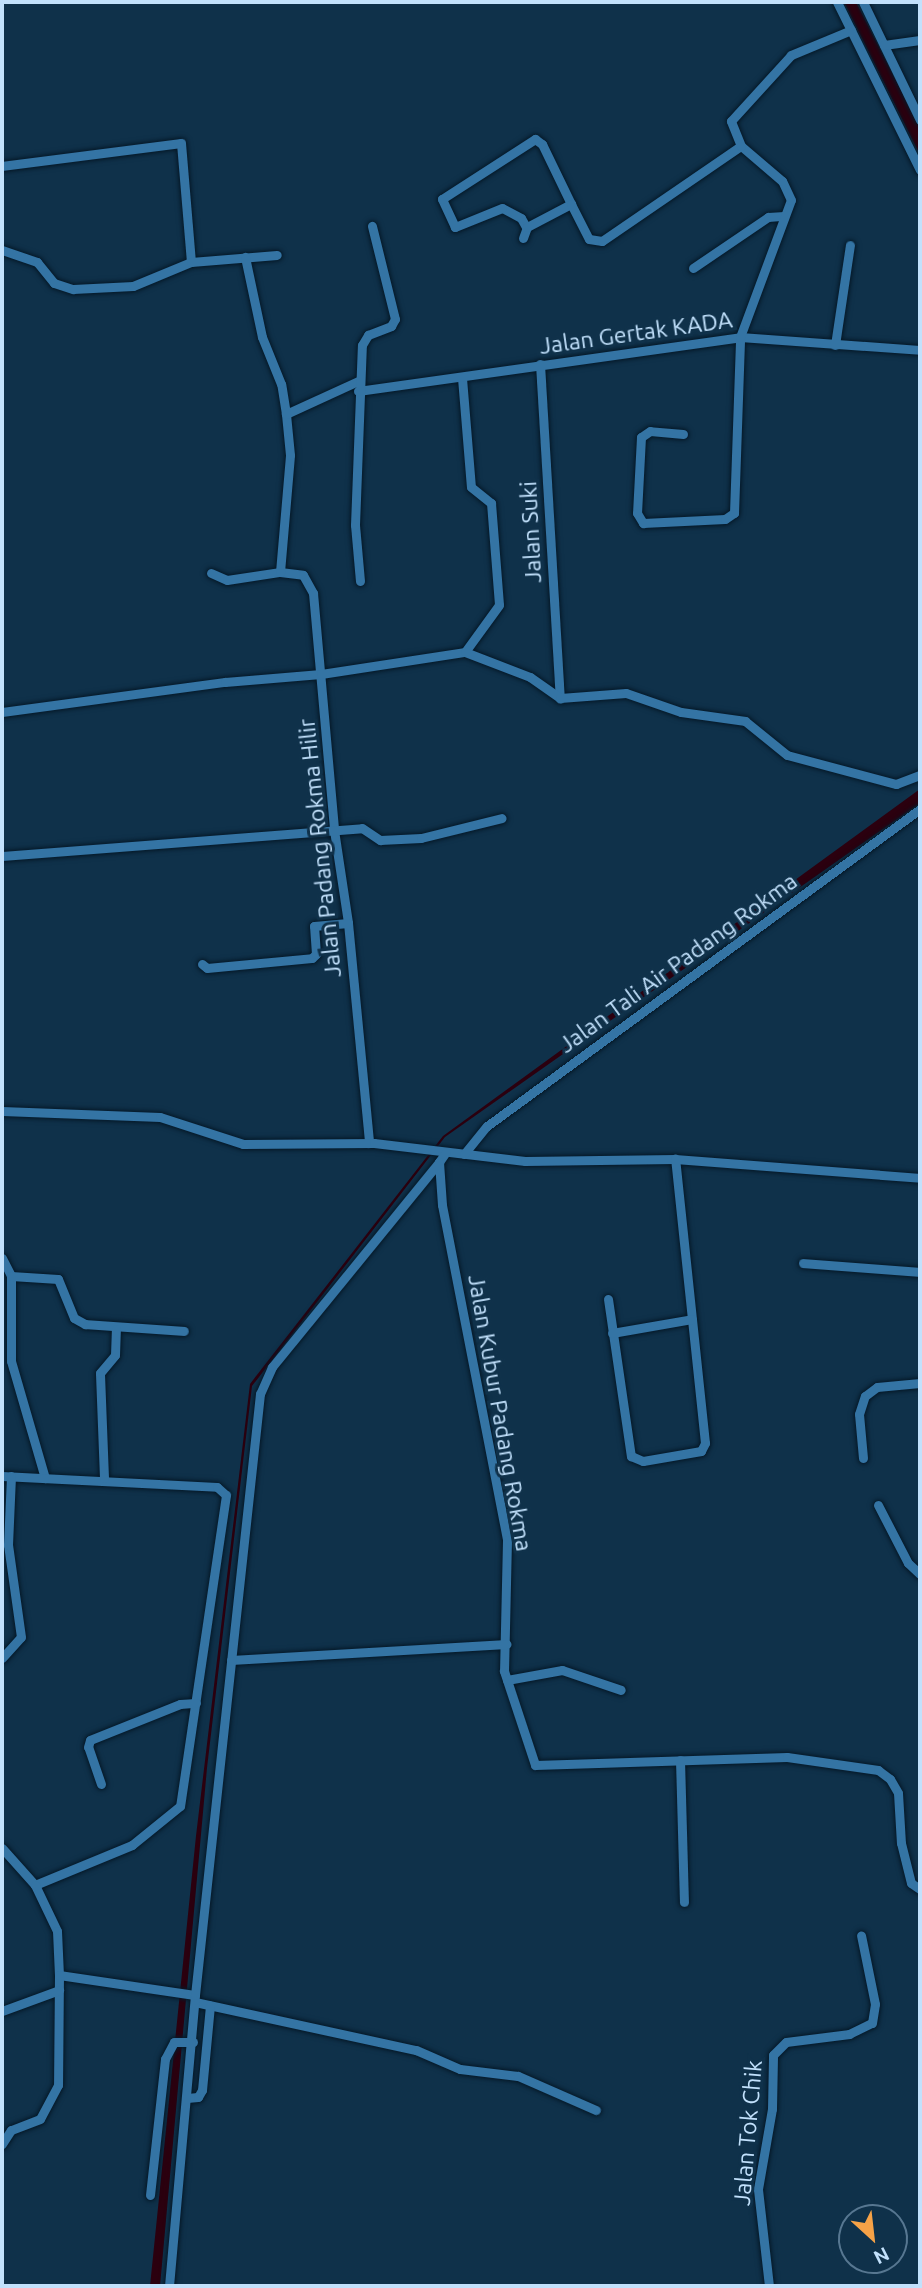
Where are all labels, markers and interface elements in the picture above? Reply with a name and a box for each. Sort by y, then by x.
street label: Jalan Gertak KADA [538,306,734,360]
street label: Jalan Suki [515,480,547,584]
street label: Jalan Padang Rokma Hilir [293,717,347,979]
street label: Jalan Tali Air Padang Rokma [553,867,803,1059]
street label: Jalan Kubur Padang Rokma [462,1273,538,1553]
street label: Jalan Tok Chik [728,2059,768,2207]
north arrow [838,2204,908,2274]
text: N [870,2243,893,2269]

